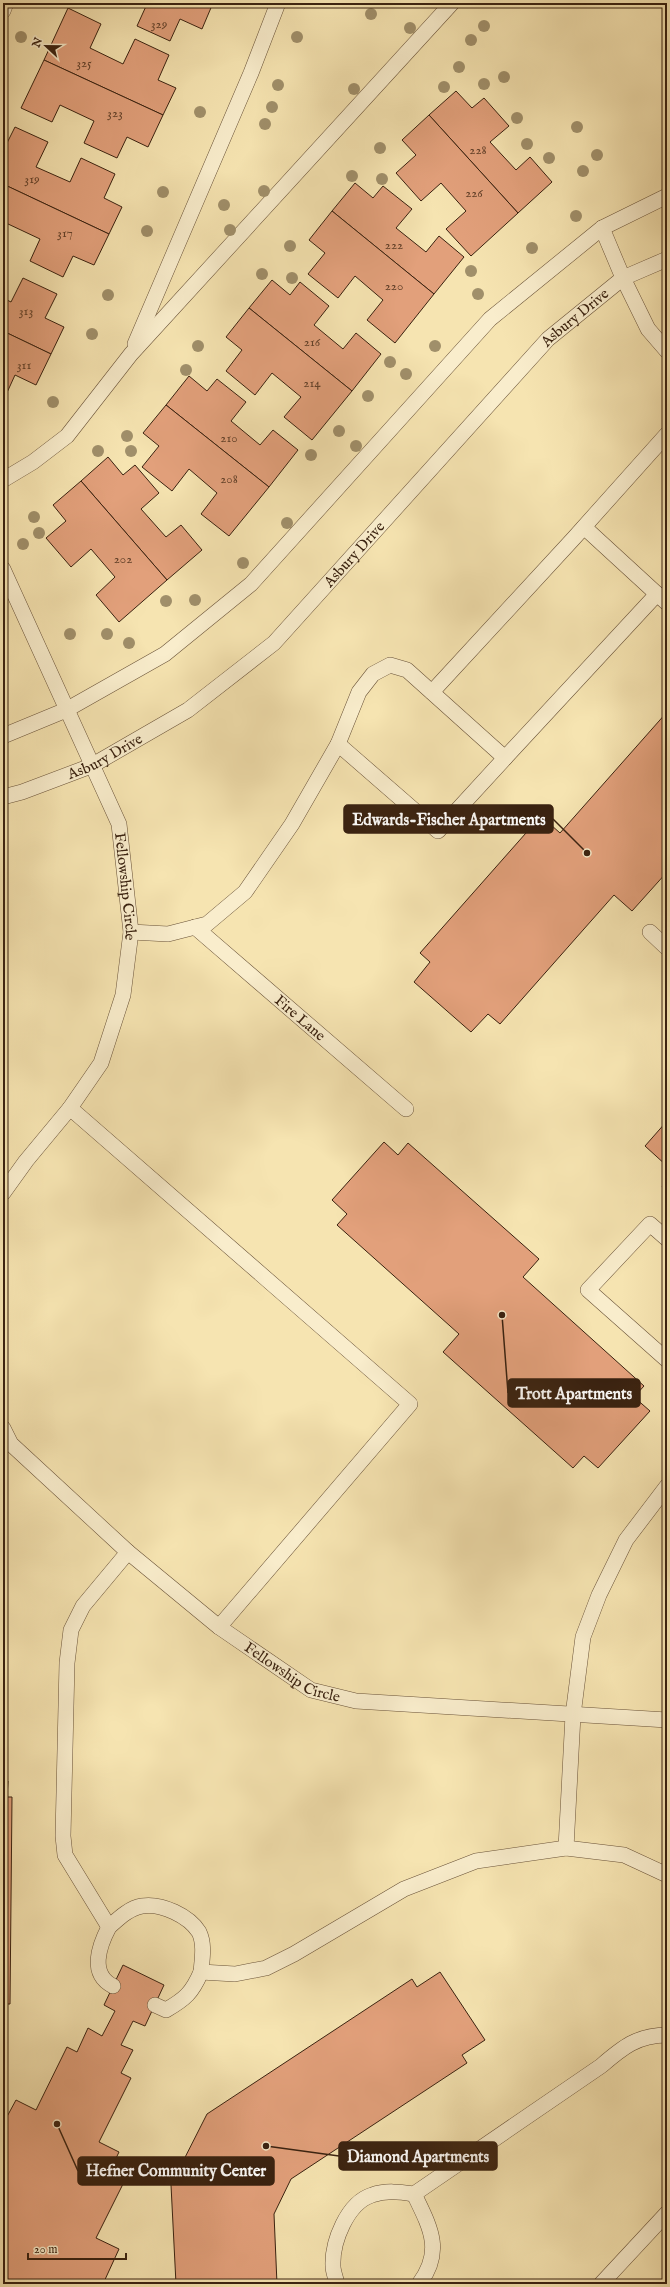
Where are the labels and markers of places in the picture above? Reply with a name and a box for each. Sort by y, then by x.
callout: Edwards-Fischer Apartments [344,805,553,833]
callout: Trott Apartments [508,1379,640,1407]
callout: Diamond Apartments [339,2142,497,2170]
callout: Hefner Community Center [78,2157,274,2185]

